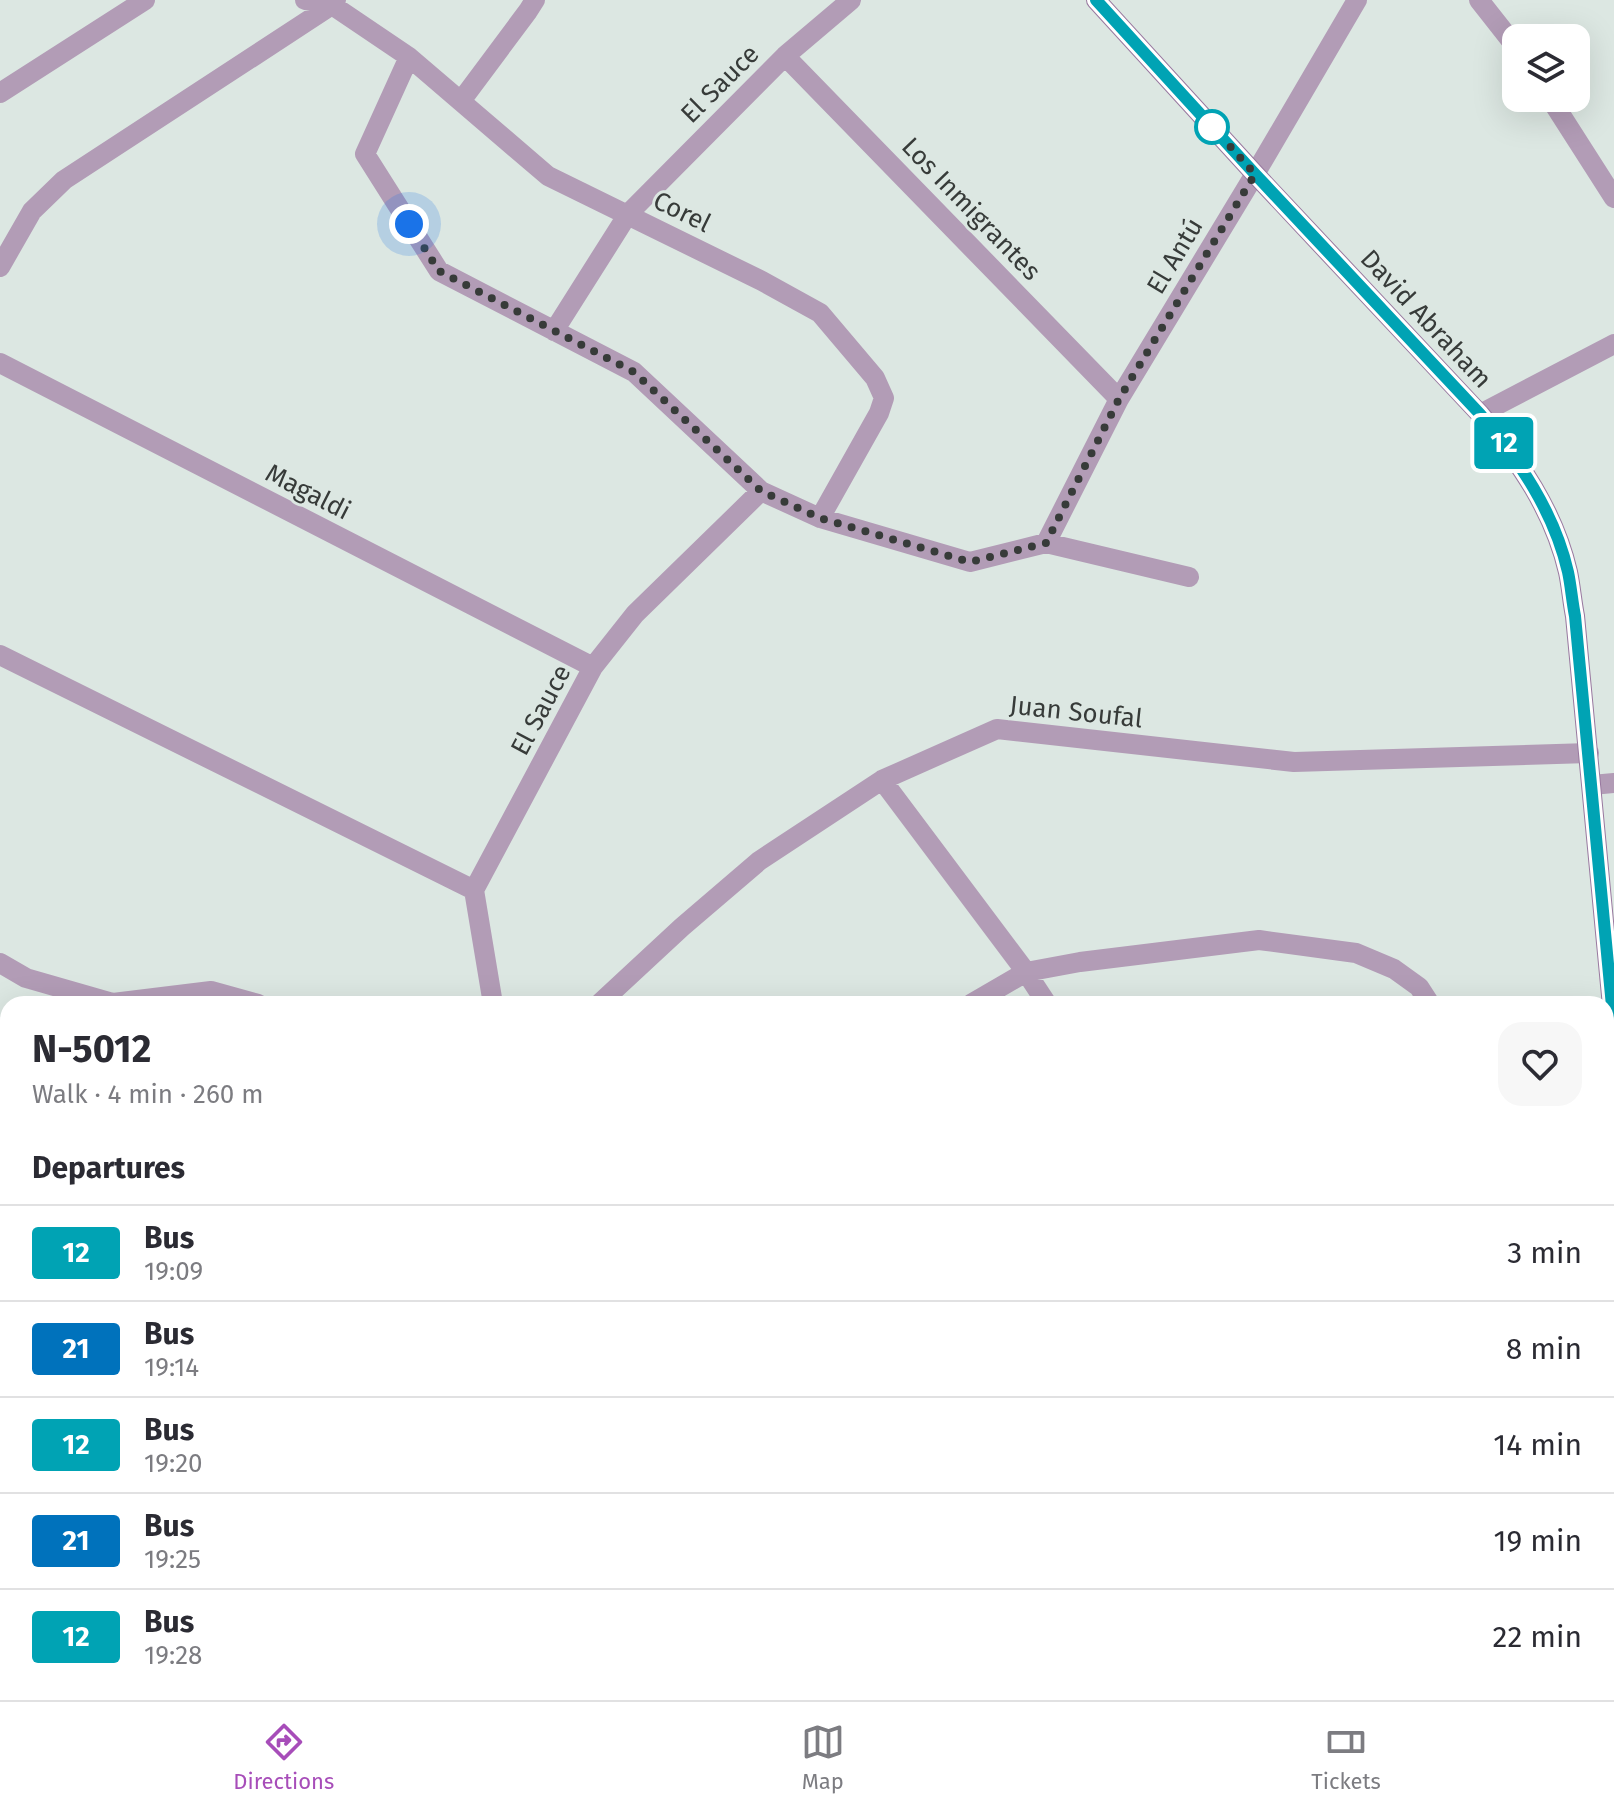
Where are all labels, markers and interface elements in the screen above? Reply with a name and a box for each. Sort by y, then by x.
map controls [1502,24,1590,112]
button: layers [1502,24,1590,112]
street label: El Sauce [674,38,766,130]
unlabelled marker [1195,110,1229,144]
street label: Los Inmigrantes [895,131,1047,287]
street label: Corel [648,185,716,239]
your location [389,204,429,244]
street label: El Antú [1140,212,1210,300]
street label: David Abraham [1354,243,1498,395]
line badge: 12 [1468,417,1540,469]
text: 12 [1490,426,1518,459]
street label: Magaldi [260,457,356,527]
street label: El Sauce [504,660,578,760]
street label: Juan Soufal [1008,690,1144,734]
button: heart [1498,1022,1582,1106]
text: N-5012 [32,1026,151,1072]
text: Walk · 4 min · 260 m [32,1079,264,1110]
text: Departures [32,1150,185,1186]
text: Bus [144,1220,194,1256]
text: 3 min [1507,1235,1582,1271]
text: 12 [62,1236,90,1269]
text: 19:09 [144,1256,203,1287]
text: Bus [144,1316,194,1352]
text: 8 min [1506,1331,1582,1367]
text: 21 [63,1332,89,1365]
text: 19:14 [144,1352,199,1383]
text: Bus [144,1412,194,1448]
text: 14 min [1493,1427,1582,1463]
text: 12 [62,1428,90,1461]
text: 19:20 [144,1448,203,1479]
text: Bus [144,1508,194,1544]
text: 19 min [1494,1523,1582,1559]
text: 21 [63,1524,89,1557]
text: 19:25 [144,1544,201,1575]
text: Bus [144,1604,194,1640]
text: 22 min [1493,1619,1582,1655]
text: 12 [62,1620,90,1653]
text: 19:28 [144,1640,202,1671]
tab: Directions [233,1720,334,1795]
tab: Map [801,1720,845,1795]
tab: Tickets [1311,1720,1381,1795]

